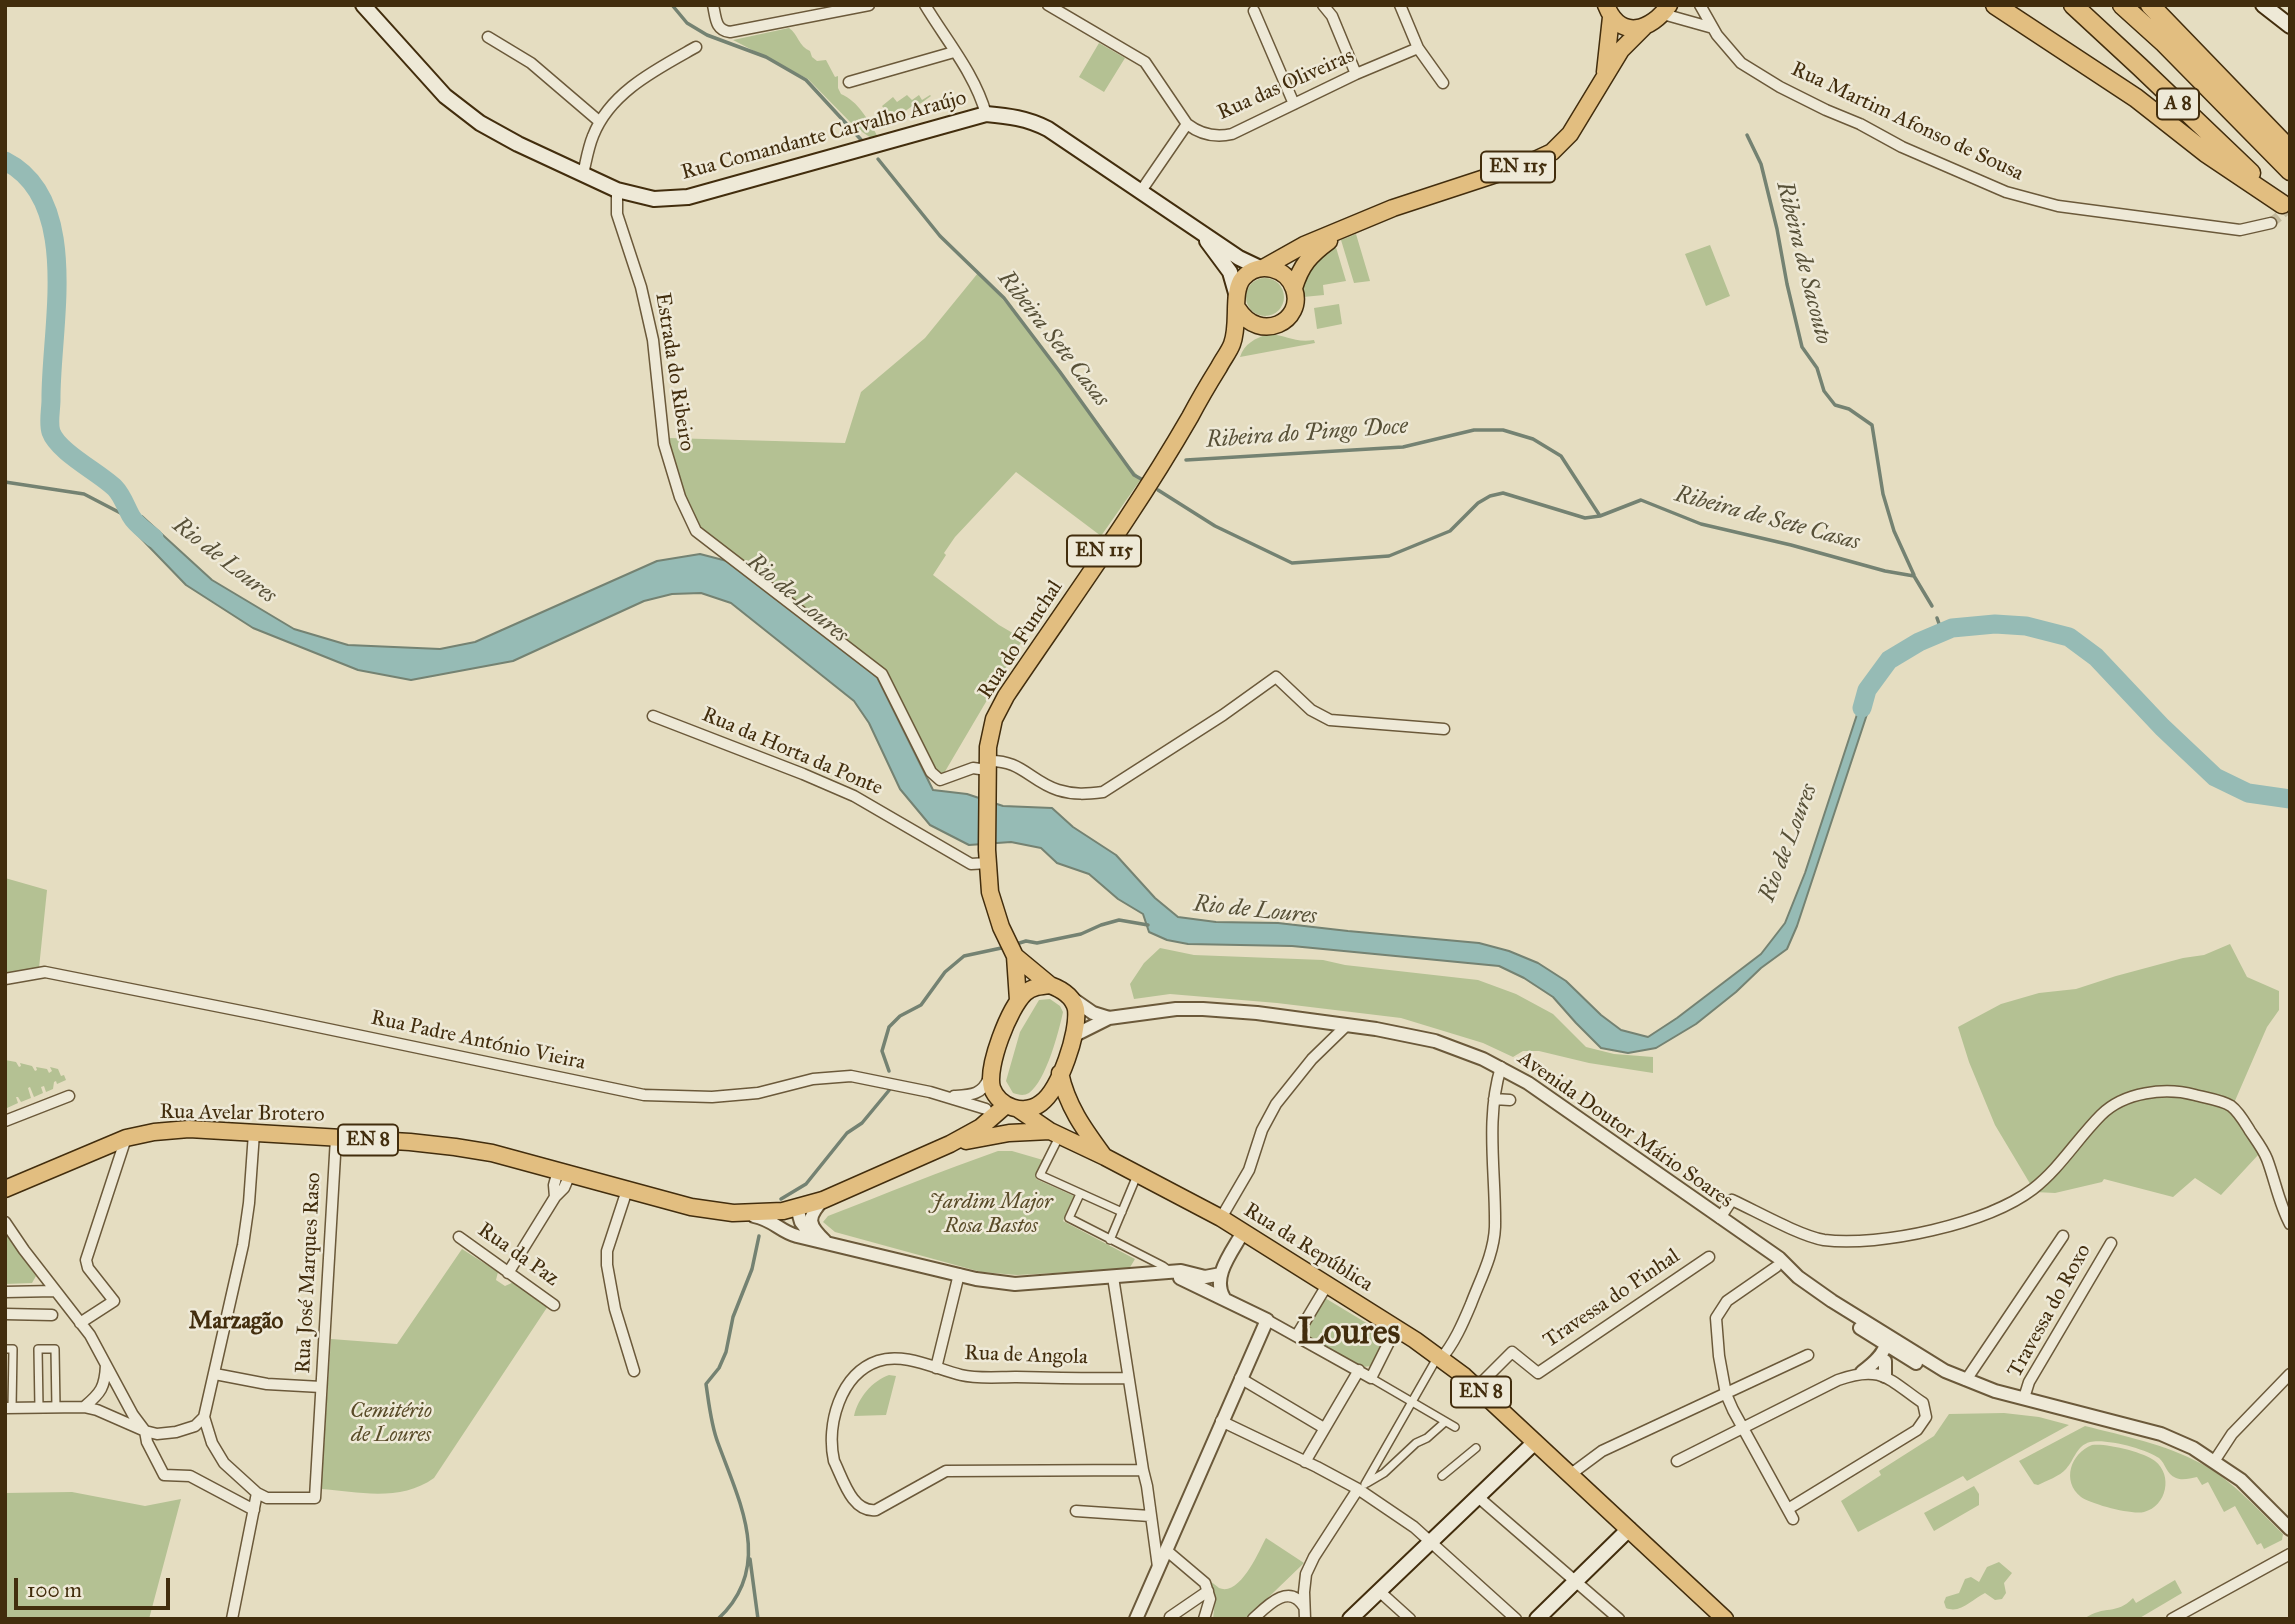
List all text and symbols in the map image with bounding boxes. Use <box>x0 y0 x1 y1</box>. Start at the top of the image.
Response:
street label: Rua das Oliveiras <box>1214 44 1358 126</box>
street label: Rua Martim Afonso de Sousa <box>1787 57 2027 187</box>
street label: Rua Comandante Carvalho Araújo <box>679 86 969 186</box>
road number: A 8 <box>2157 88 2199 120</box>
road number: EN 115 <box>1481 152 1555 182</box>
water label: Ribeira de Sacouto <box>1769 179 1837 347</box>
water label: Ribeira Sete Casas <box>991 266 1115 412</box>
street label: Estrada do Ribeiro <box>649 291 699 453</box>
water label: Ribeira do Pingo Doce <box>1205 413 1409 455</box>
water label: Ribeira de Sete Casas <box>1672 481 1862 557</box>
water label: Rio de Loures <box>167 512 281 610</box>
road number: EN 115 <box>1067 536 1141 566</box>
water label: Rio de Loures <box>741 549 853 649</box>
street label: Rua do Funchal <box>973 576 1069 704</box>
street label: Rua da Horta da Ponte <box>698 702 886 802</box>
water label: Rio de Loures <box>1754 780 1824 906</box>
water label: Rio de Loures <box>1192 891 1318 931</box>
street label: Rua Padre António Vieira <box>368 1006 588 1076</box>
street label: Avenida Doutor Mário Soares <box>1513 1046 1737 1214</box>
street label: Rua Avelar Brotero <box>159 1100 325 1128</box>
road number: EN 8 <box>338 1124 398 1156</box>
street label: Rua José Marques Raso <box>291 1172 327 1374</box>
park label: Jardim Major Rosa Bastos <box>929 1190 1053 1240</box>
street label: Rua da República <box>1239 1198 1377 1298</box>
street label: Rua da Paz <box>473 1218 563 1292</box>
street label: Travessa do Roxo <box>2003 1240 2097 1382</box>
street label: Travessa do Pinhal <box>1539 1244 1685 1354</box>
district label: Marzagão <box>189 1308 283 1336</box>
district label: Loures <box>1298 1313 1400 1355</box>
street label: Rua de Angola <box>964 1341 1088 1371</box>
road number: EN 8 <box>1451 1376 1511 1408</box>
park label: Cemitério de Loures <box>350 1399 432 1449</box>
scale bar <box>18 1564 173 1608</box>
text: 100 m <box>27 1577 82 1603</box>

